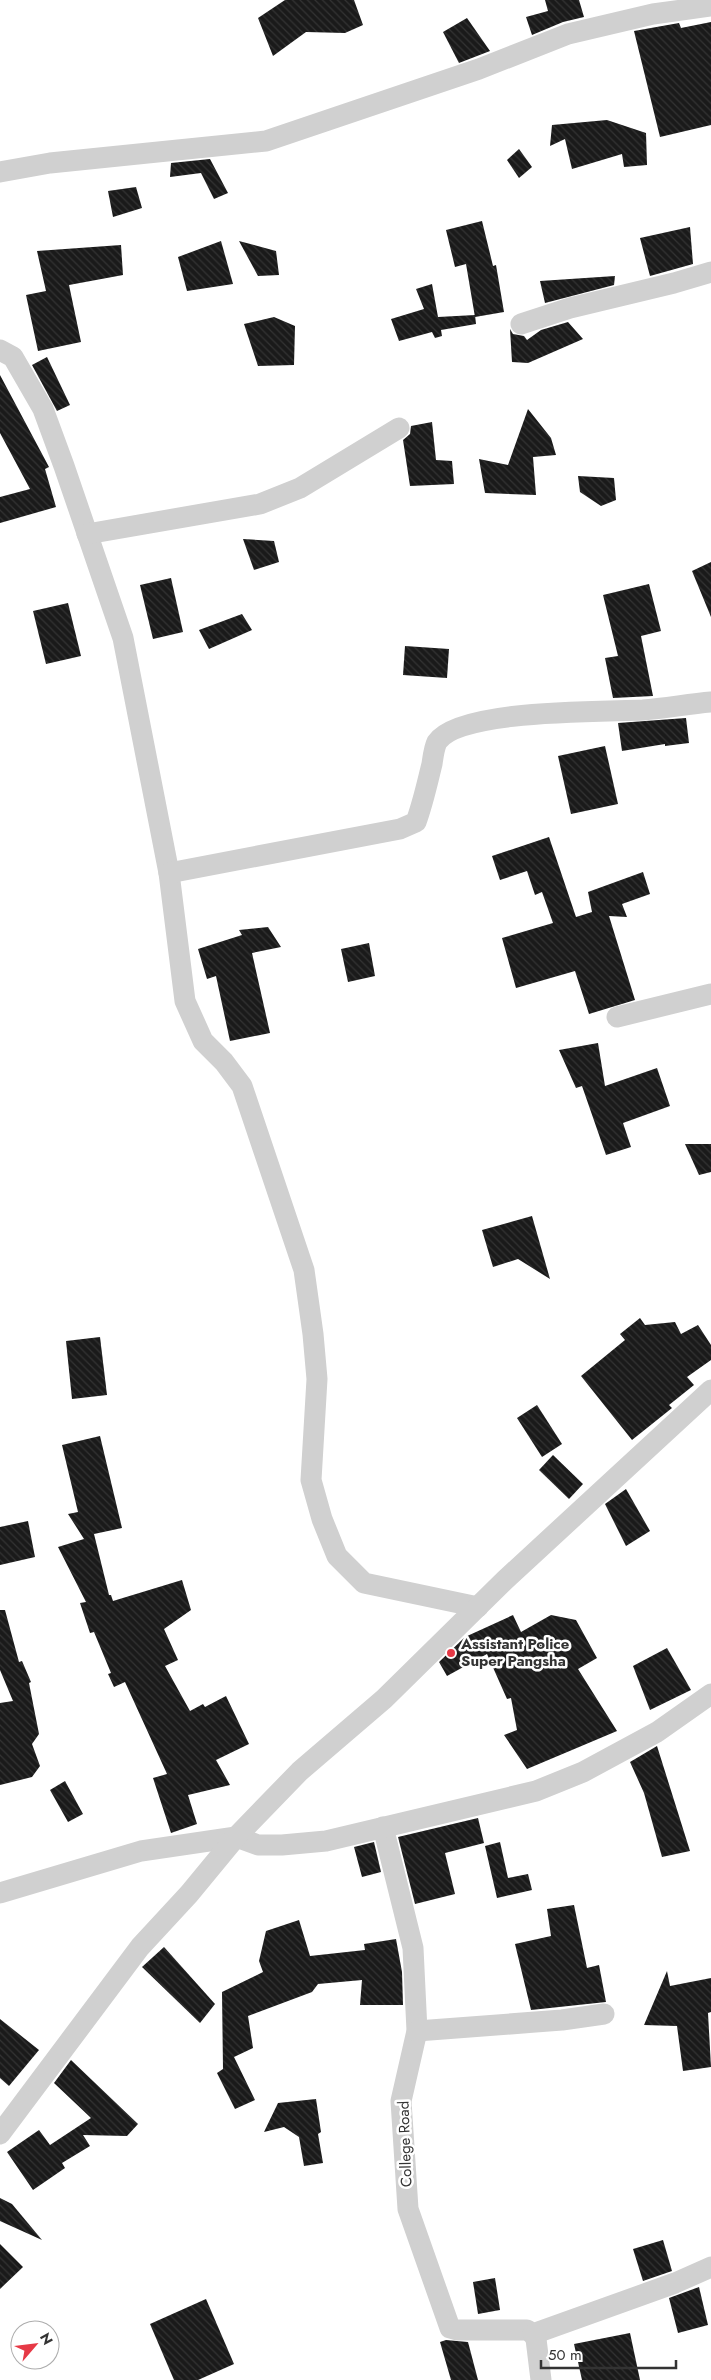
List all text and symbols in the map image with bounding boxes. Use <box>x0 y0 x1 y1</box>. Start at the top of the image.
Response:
place label: Assistant Police Super Pangsha <box>460 1633 570 1672</box>
marker: Assistant Police Super Pangsha <box>445 1647 457 1659</box>
street label: College Road <box>393 2101 417 2187</box>
north arrow <box>10 2320 60 2370</box>
text: N <box>35 2329 58 2349</box>
scale bar <box>541 2338 676 2370</box>
text: 50 m <box>548 2344 582 2366</box>

